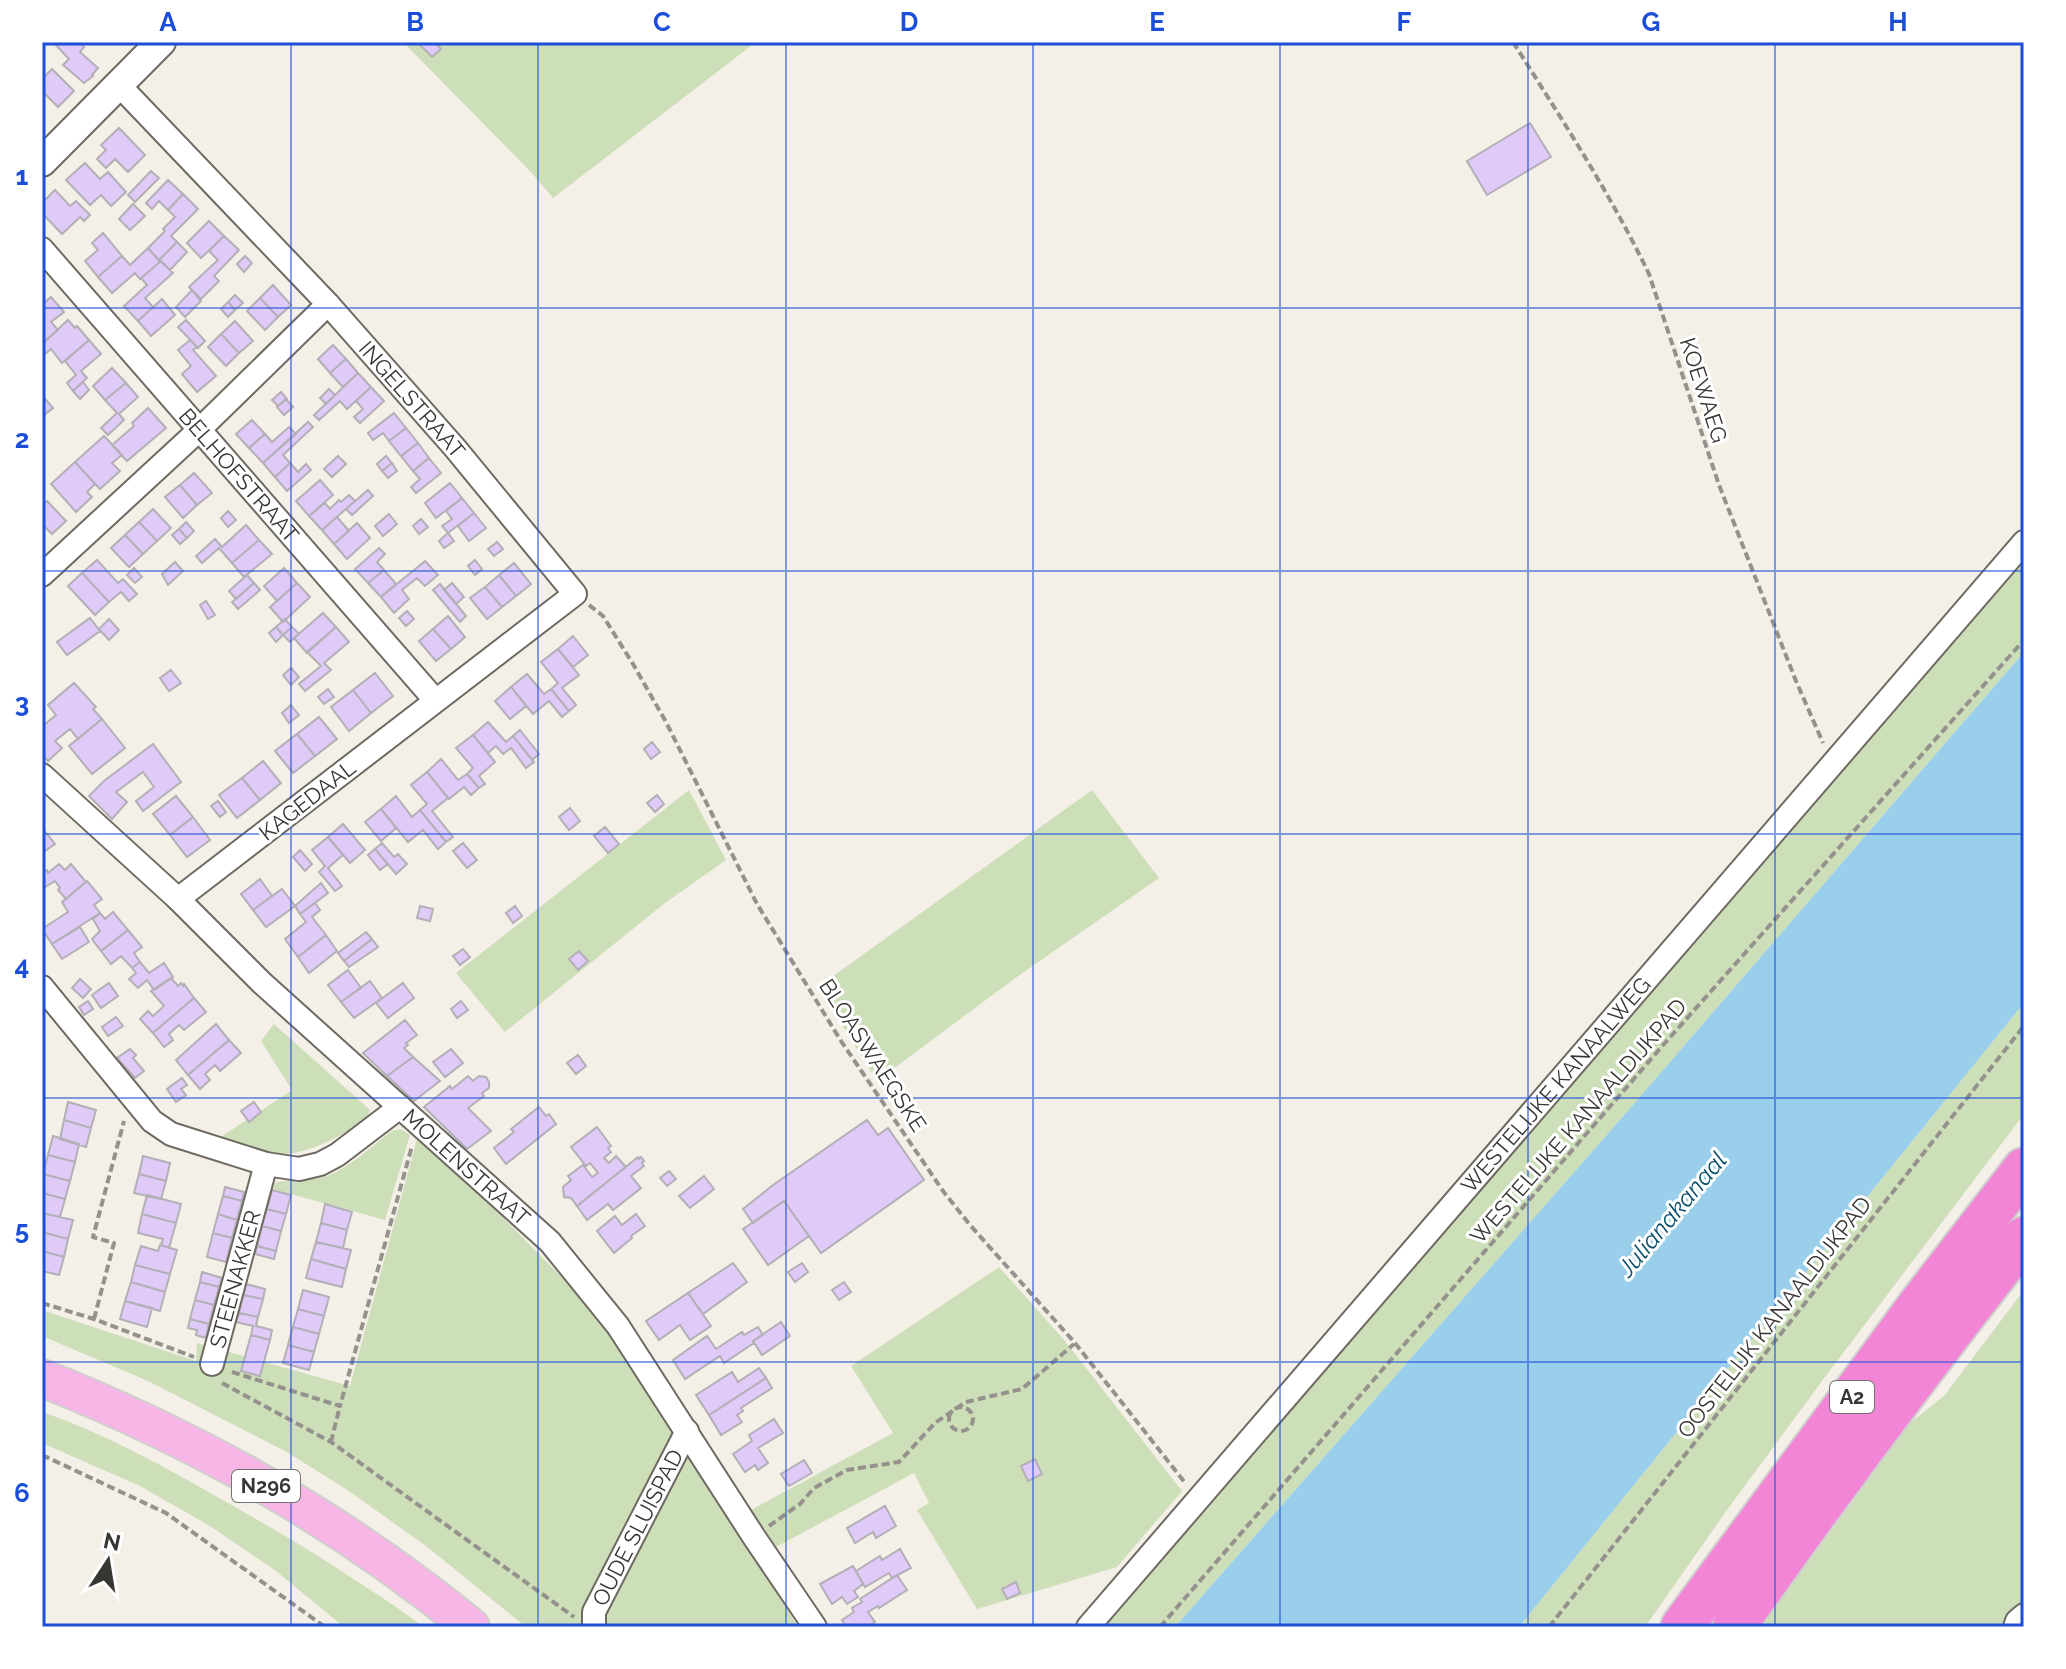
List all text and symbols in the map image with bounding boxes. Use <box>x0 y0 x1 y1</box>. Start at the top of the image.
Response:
text: A <box>159 7 177 37</box>
text: B <box>406 7 424 37</box>
text: C <box>653 7 671 37</box>
text: D <box>900 7 918 37</box>
text: E <box>1149 7 1165 37</box>
text: F <box>1397 7 1412 37</box>
text: G <box>1642 7 1660 37</box>
text: H <box>1888 7 1908 37</box>
text: 1 <box>16 161 29 191</box>
street label: KOEWAEG <box>1675 334 1733 446</box>
street label: INGELSTRAAT <box>354 336 471 464</box>
street label: BELHOFSTRAAT <box>174 403 305 548</box>
text: 2 <box>15 424 29 454</box>
text: 3 <box>15 688 29 718</box>
street label: KAGEDAAL <box>254 754 361 846</box>
text: 4 <box>15 951 29 981</box>
street label: WESTELIJKE KANAALWEG <box>1455 972 1656 1198</box>
street label: BLOASWAEGSKE <box>814 974 932 1136</box>
street label: WESTELIJKE KANAALDIJKPAD <box>1464 993 1692 1249</box>
street label: MOLENSTRAAT <box>398 1103 536 1231</box>
water label: Julianakanaal <box>1611 1146 1733 1283</box>
street label: OOSTELIJK KANAALDIJKPAD <box>1672 1191 1876 1443</box>
street label: STEENAKKER <box>204 1207 266 1351</box>
text: 5 <box>15 1215 29 1245</box>
road number: A2 <box>1830 1381 1874 1413</box>
street label: OUDE SLUISPAD <box>587 1445 688 1610</box>
road number: N296 <box>232 1470 300 1502</box>
text: 6 <box>14 1478 30 1508</box>
north arrow <box>68 1521 148 1601</box>
text: N <box>101 1527 123 1556</box>

